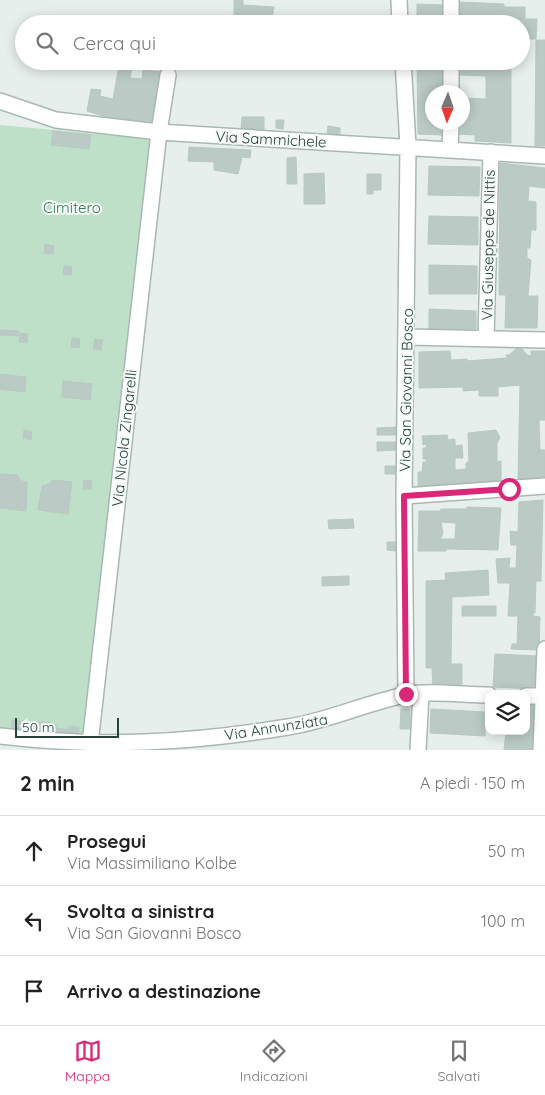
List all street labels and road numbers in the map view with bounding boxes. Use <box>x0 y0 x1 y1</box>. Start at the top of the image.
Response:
street label: Via Sammichele <box>215 127 327 151</box>
street label: Via Giuseppe de Nittis <box>477 169 499 321</box>
street label: Via San Giovanni Bosco <box>395 308 417 472</box>
street label: Via Nicola Zingarelli <box>107 368 141 508</box>
street label: Via Annunziata <box>223 709 329 745</box>

